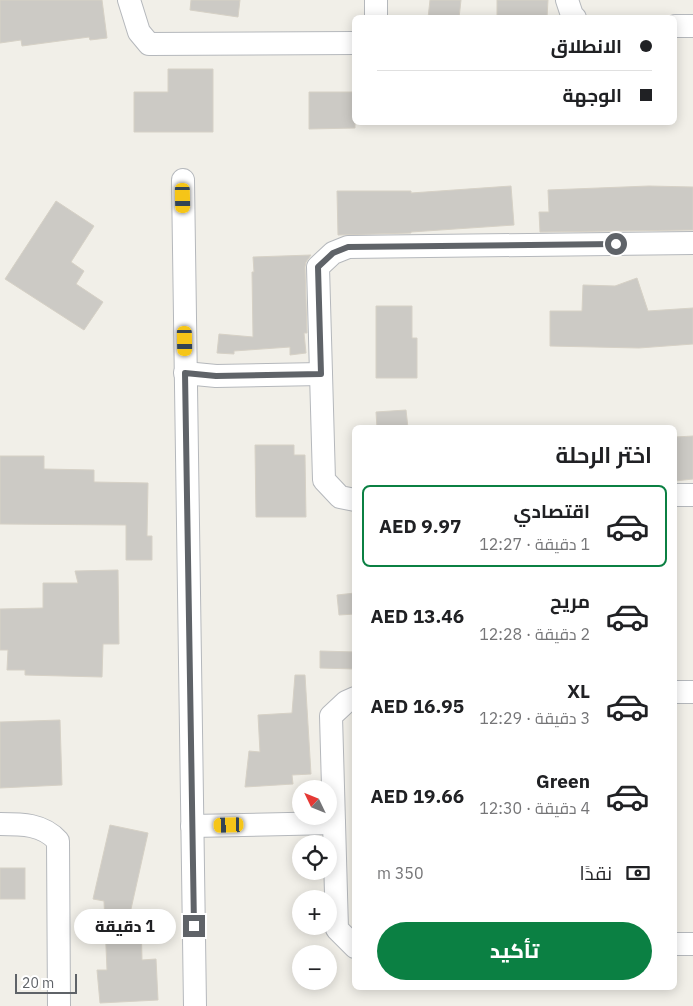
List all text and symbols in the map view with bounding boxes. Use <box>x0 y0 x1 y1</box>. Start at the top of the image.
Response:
text: الانطلاق <box>551 34 622 58</box>
text: الوجهة <box>562 83 622 107</box>
car <box>175 183 190 213</box>
route start <box>605 233 627 255</box>
car <box>177 326 192 356</box>
text: اختر الرحلة <box>555 440 652 469</box>
text: اقتصادي <box>514 499 590 523</box>
icon: car <box>605 504 650 549</box>
text: AED 9.97 <box>379 514 461 538</box>
text: 1 دقيقة · 12:27 <box>479 534 590 554</box>
text: مريح <box>550 589 590 613</box>
icon: car <box>605 594 650 639</box>
text: AED 13.46 <box>370 604 464 628</box>
text: 2 دقيقة · 12:28 <box>479 624 590 644</box>
text: XL <box>567 679 590 703</box>
icon: car <box>605 684 650 729</box>
text: AED 16.95 <box>370 694 464 718</box>
text: 3 دقيقة · 12:29 <box>479 708 590 728</box>
text: Green <box>536 769 590 793</box>
icon: car <box>605 774 650 819</box>
north arrow <box>292 780 338 825</box>
map controls <box>292 780 337 990</box>
text: AED 19.66 <box>370 784 464 808</box>
text: 4 دقيقة · 12:30 <box>479 798 590 818</box>
car <box>213 817 244 833</box>
button: locate <box>292 835 337 880</box>
icon: cash <box>624 859 652 887</box>
text: نقدًا <box>580 861 612 885</box>
text: 350 m <box>377 863 424 883</box>
button: + <box>292 890 337 935</box>
callout: 1 دقيقة <box>74 908 176 944</box>
route end <box>183 915 205 937</box>
text: 1 دقيقة <box>95 916 155 936</box>
button: تأكيد <box>377 922 652 980</box>
button: − <box>292 945 337 990</box>
scale bar <box>15 971 78 994</box>
text: 20 m <box>22 974 54 992</box>

